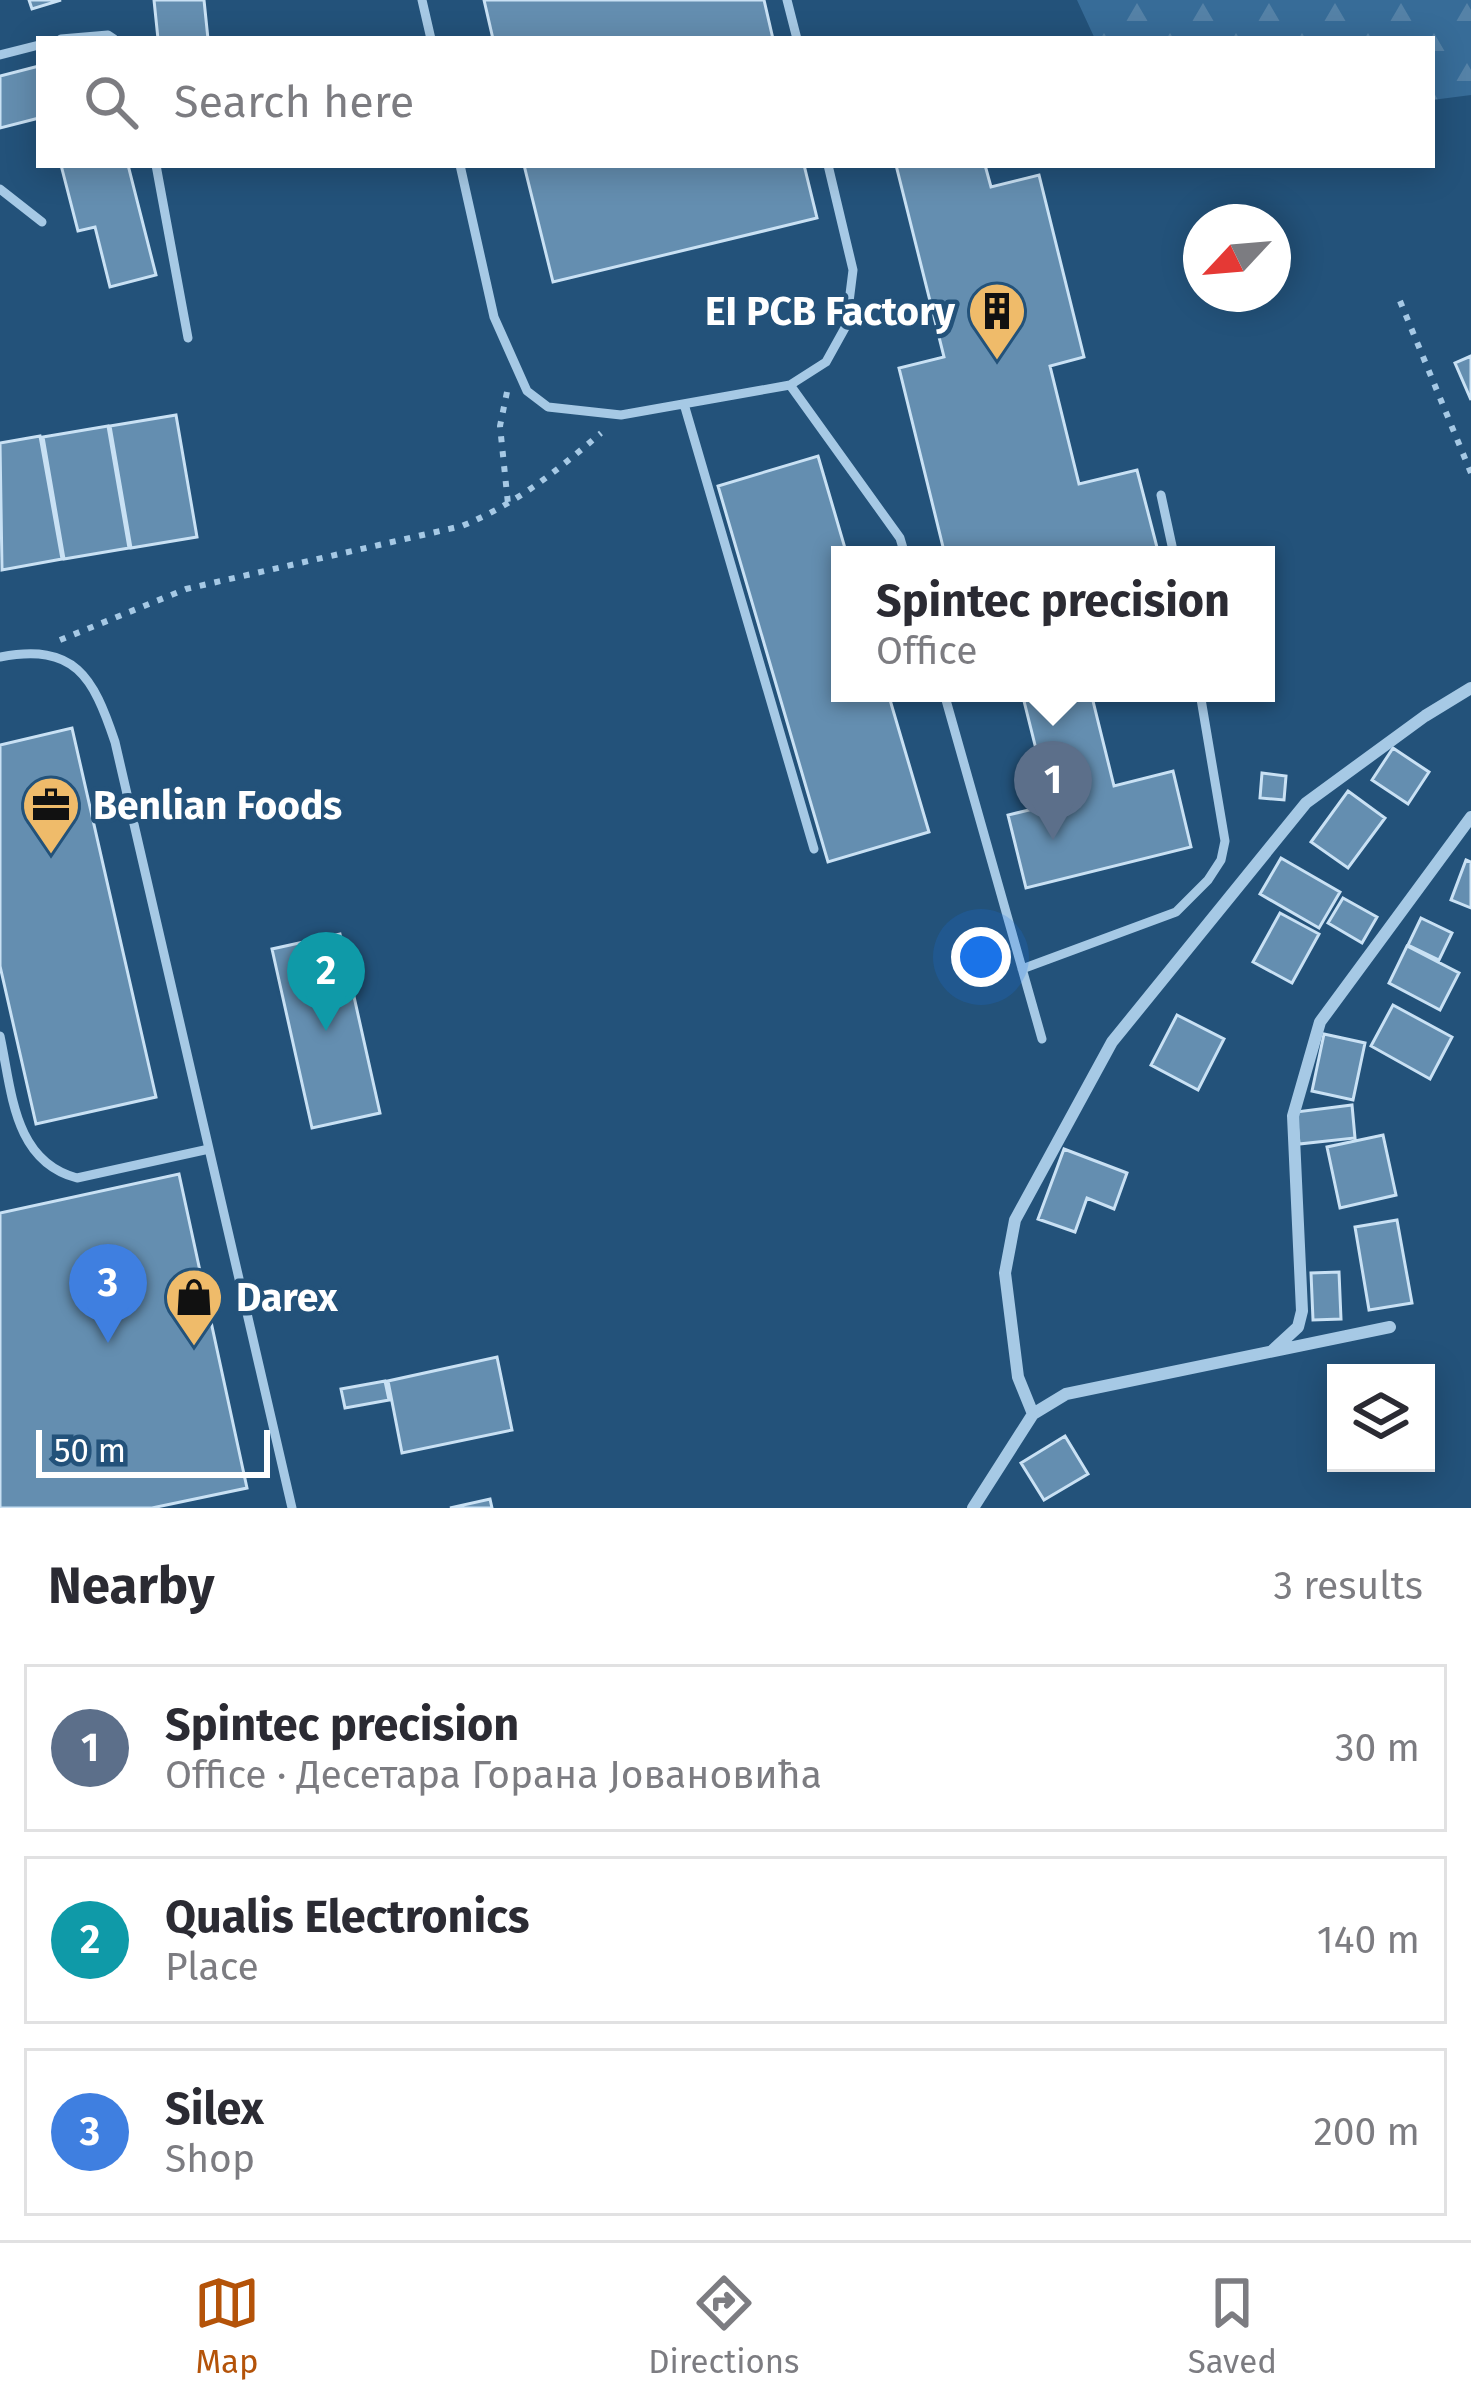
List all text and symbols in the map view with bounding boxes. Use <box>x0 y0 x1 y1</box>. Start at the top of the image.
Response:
search box <box>36 36 1435 168</box>
icon: search <box>78 69 144 135</box>
text: Search here <box>174 75 414 129</box>
north arrow <box>1183 204 1291 312</box>
building icon: EI PCB Factory <box>966 280 1028 362</box>
place label: EI PCB Factory <box>705 289 956 335</box>
popup <box>831 546 1275 702</box>
text: Spintec precision <box>876 574 1230 628</box>
text: Office <box>876 628 978 674</box>
pin: 1 <box>1014 741 1092 840</box>
office icon: Benlian Foods <box>20 774 82 856</box>
place label: Benlian Foods <box>93 783 342 829</box>
your location <box>951 927 1011 987</box>
pin: 2 <box>287 932 365 1031</box>
pin: 3 <box>69 1244 147 1343</box>
shop icon: Darex <box>163 1266 225 1348</box>
place label: Darex <box>236 1275 339 1321</box>
map controls <box>1327 1364 1435 1472</box>
button: layers <box>1327 1364 1435 1472</box>
scale bar <box>36 1424 270 1477</box>
text: 50 m <box>54 1431 126 1471</box>
text: Nearby <box>48 1555 214 1617</box>
text: 3 results <box>1273 1563 1423 1609</box>
text: Spintec precision <box>165 1698 519 1752</box>
text: 1 <box>81 1725 99 1771</box>
text: 30 m <box>1335 1725 1420 1771</box>
text: Office · Десетара Горана Јовановића <box>165 1752 822 1798</box>
text: Qualis Electronics <box>165 1890 530 1944</box>
text: 2 <box>80 1917 100 1963</box>
text: 140 m <box>1317 1917 1420 1963</box>
text: Place <box>165 1944 259 1990</box>
text: Silex <box>165 2082 264 2136</box>
text: 3 <box>80 2109 100 2155</box>
text: 200 m <box>1313 2109 1420 2155</box>
text: Shop <box>165 2136 255 2182</box>
tab: Map <box>194 2270 260 2382</box>
tab: Directions <box>648 2270 800 2382</box>
tab: Saved <box>1188 2270 1277 2382</box>

